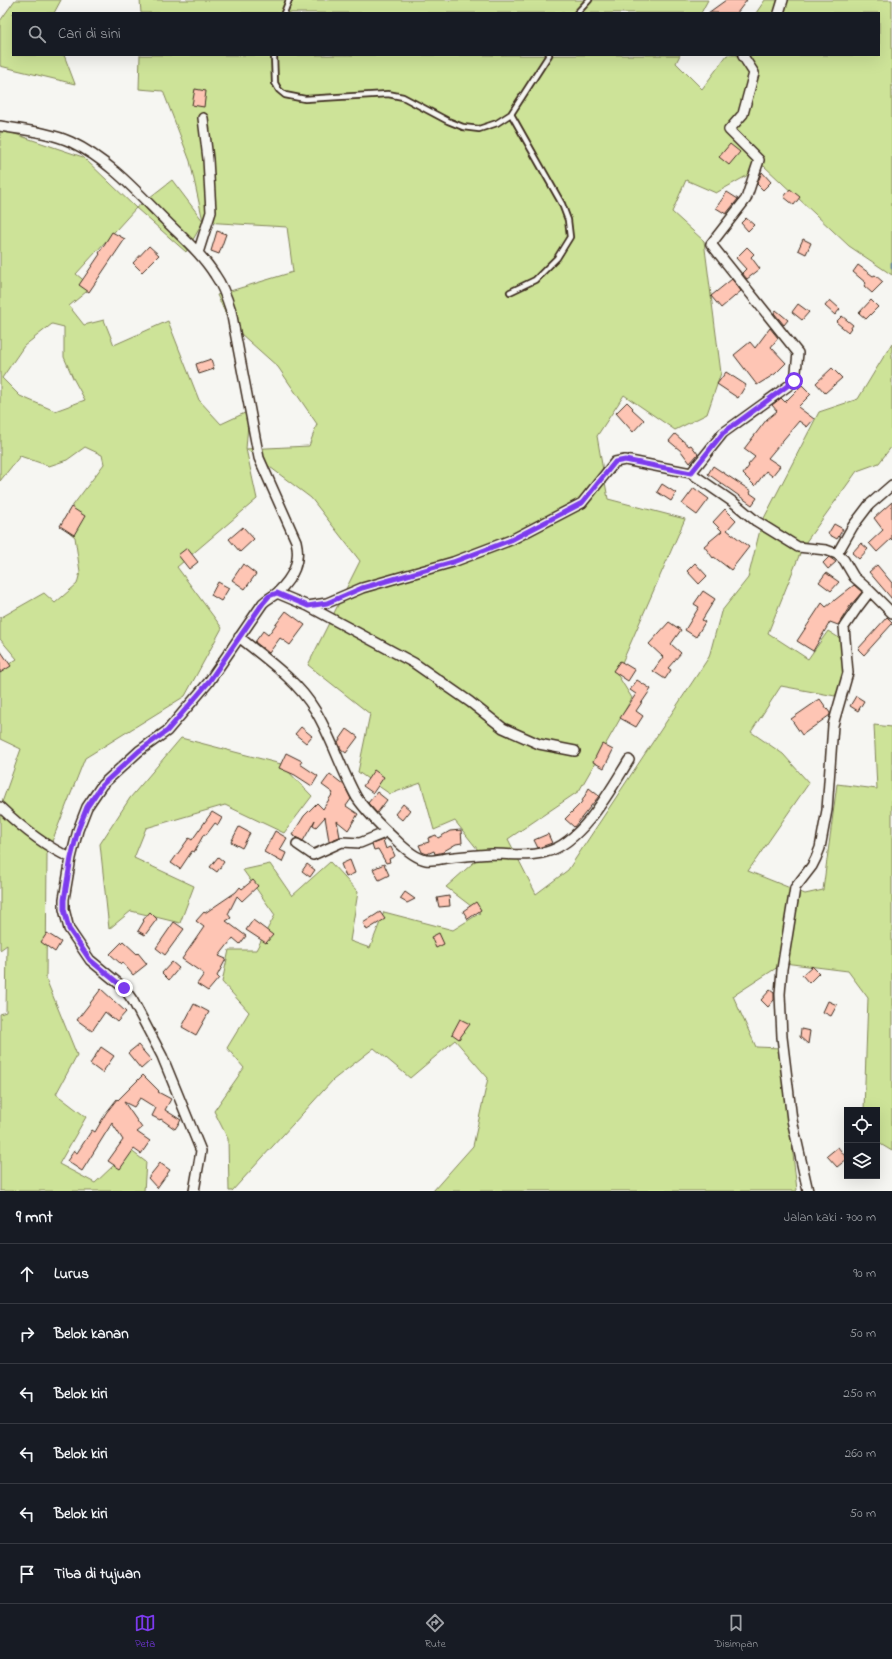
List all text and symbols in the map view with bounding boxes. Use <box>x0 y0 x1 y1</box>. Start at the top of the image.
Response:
search box <box>12 12 880 56</box>
icon: search <box>26 23 48 45</box>
text: Cari di sini <box>58 23 121 45</box>
route start <box>785 372 803 390</box>
route end <box>115 979 133 997</box>
map controls <box>844 1107 880 1179</box>
button: locate <box>844 1107 880 1143</box>
button: layers <box>844 1143 880 1179</box>
text: 9 mnt <box>16 1205 53 1230</box>
text: Jalan kaki · 700 m <box>784 1208 876 1227</box>
icon: ahead <box>16 1263 38 1285</box>
text: Lurus <box>54 1263 89 1285</box>
text: 90 m <box>853 1264 876 1283</box>
icon: right <box>16 1323 38 1345</box>
text: Belok kanan <box>54 1323 129 1345</box>
text: 50 m <box>850 1324 876 1343</box>
icon: left <box>16 1383 38 1405</box>
text: Belok kiri <box>54 1383 108 1405</box>
text: 250 m <box>843 1384 876 1403</box>
icon: left <box>16 1443 38 1465</box>
text: Belok kiri <box>54 1443 108 1465</box>
text: 260 m <box>845 1444 876 1463</box>
icon: left <box>16 1503 38 1525</box>
text: Belok kiri <box>54 1503 108 1525</box>
text: 50 m <box>850 1504 876 1523</box>
icon: arrive <box>16 1563 38 1585</box>
text: Tiba di tujuan <box>54 1563 141 1585</box>
tab: Peta <box>134 1612 156 1652</box>
tab: Rute <box>424 1612 446 1652</box>
tab: Disimpan <box>714 1612 758 1652</box>

